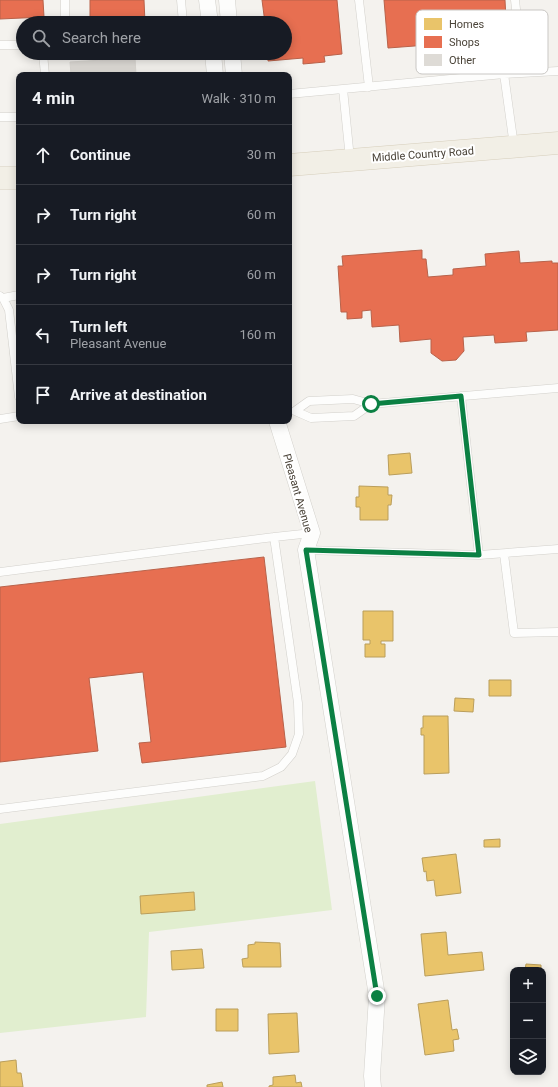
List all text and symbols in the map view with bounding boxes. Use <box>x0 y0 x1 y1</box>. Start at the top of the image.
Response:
legend <box>416 10 548 74</box>
search box <box>16 16 292 60</box>
text: Homes <box>449 18 485 31</box>
icon: search <box>30 27 52 49</box>
text: Search here <box>62 29 141 47</box>
text: Shops <box>449 36 480 49</box>
text: Other <box>449 54 476 67</box>
text: 4 min <box>32 88 75 108</box>
text: Walk · 310 m <box>201 91 276 106</box>
icon: ahead <box>32 144 54 166</box>
street label: Middle Country Road <box>372 144 474 165</box>
text: Continue <box>70 146 131 164</box>
text: 30 m <box>247 147 276 162</box>
icon: right <box>32 204 54 226</box>
text: Turn right <box>70 206 136 224</box>
text: 60 m <box>247 207 276 222</box>
icon: right <box>32 264 54 286</box>
text: Turn right <box>70 266 136 284</box>
text: 60 m <box>247 267 276 282</box>
text: Turn left <box>70 318 127 336</box>
icon: left <box>32 324 54 346</box>
text: 160 m <box>239 327 276 342</box>
text: Pleasant Avenue <box>70 336 166 351</box>
icon: arrive <box>32 384 54 406</box>
text: Arrive at destination <box>70 386 207 404</box>
route start <box>362 395 380 413</box>
street label: Pleasant Avenue <box>280 452 315 534</box>
map controls <box>510 967 546 1075</box>
button: + <box>510 967 546 1003</box>
route end <box>368 987 386 1005</box>
button: − <box>510 1003 546 1039</box>
button: layers <box>510 1039 546 1075</box>

